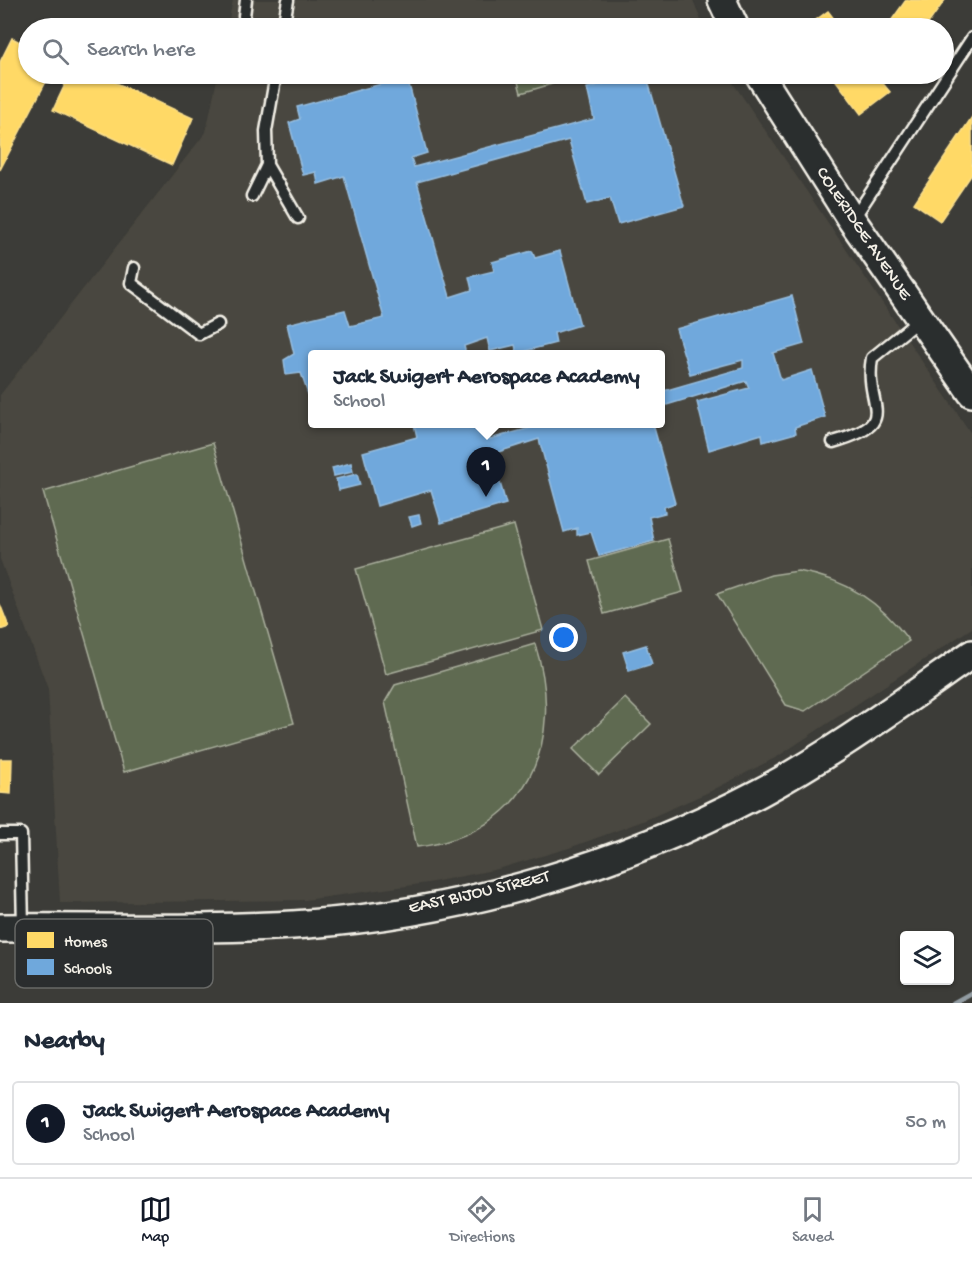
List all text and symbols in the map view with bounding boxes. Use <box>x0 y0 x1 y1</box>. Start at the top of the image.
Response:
search box <box>18 18 954 84</box>
icon: search <box>39 35 72 68</box>
text: Search here <box>87 38 195 64</box>
street label: COLERIDGE AVENUE <box>811 163 916 305</box>
popup <box>308 350 665 428</box>
text: Jack Swigert Aerospace Academy <box>333 365 640 391</box>
text: School <box>333 391 385 414</box>
pin: 1 <box>466 448 506 497</box>
your location <box>549 623 578 652</box>
street label: EAST BIJOU STREET <box>406 866 553 919</box>
legend <box>15 919 213 988</box>
map controls <box>900 931 954 985</box>
button: layers <box>900 931 954 985</box>
text: Homes <box>64 934 108 953</box>
text: Schools <box>64 961 113 980</box>
text: Nearby <box>24 1027 105 1058</box>
text: Jack Swigert Aerospace Academy <box>83 1099 389 1125</box>
text: 1 <box>41 1112 50 1135</box>
text: 50 m <box>905 1112 946 1135</box>
text: School <box>83 1125 135 1148</box>
tab: Map <box>139 1193 172 1248</box>
tab: Directions <box>449 1193 515 1248</box>
tab: Saved <box>792 1193 833 1248</box>

